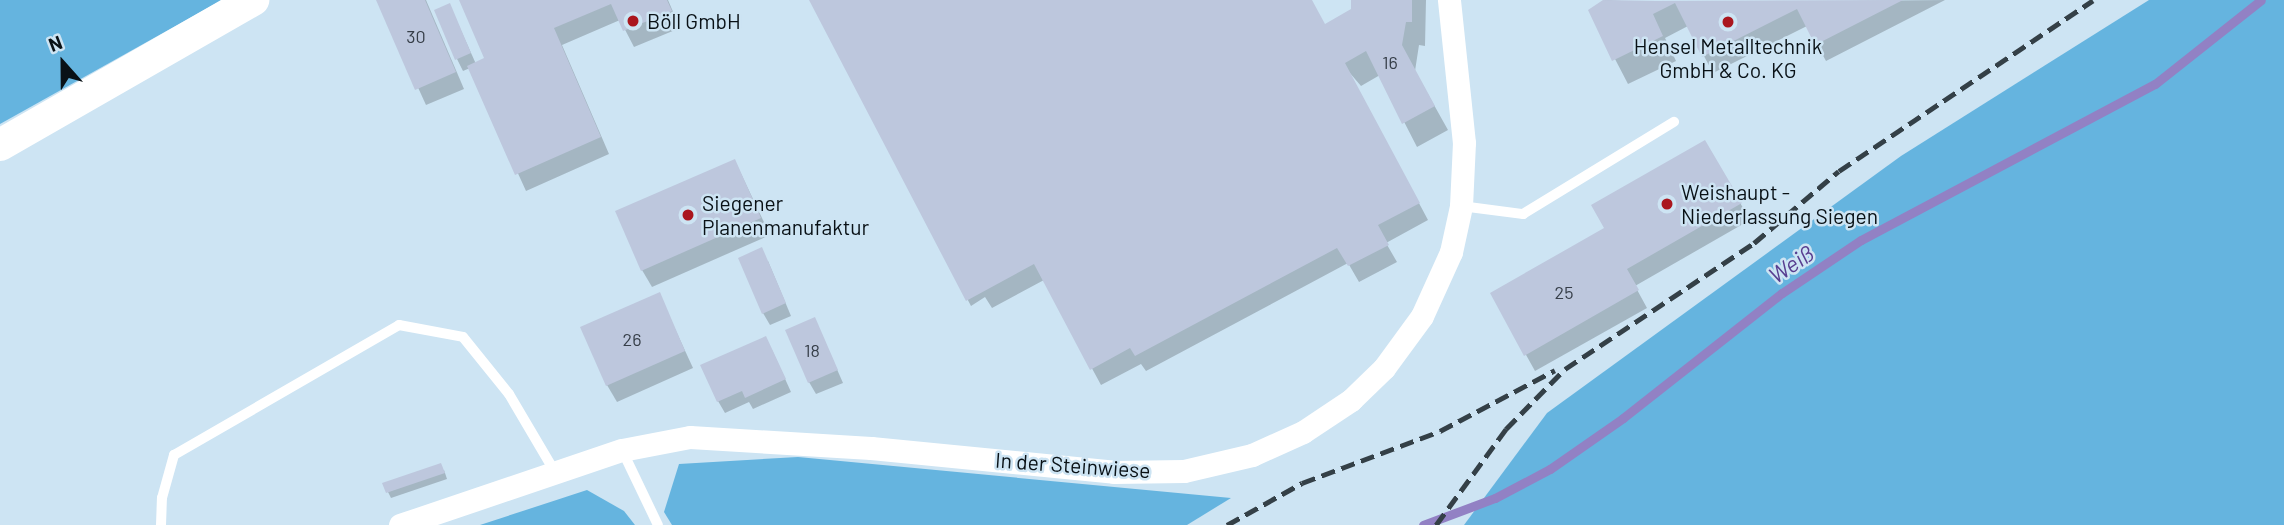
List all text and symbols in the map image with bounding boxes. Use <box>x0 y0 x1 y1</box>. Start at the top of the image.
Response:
place label: Böll GmbH <box>647 8 741 34</box>
marker: Böll GmbH <box>625 13 641 29</box>
marker: Hensel Metalltechnik GmbH & Co. KG <box>1720 14 1736 30</box>
house number: 30 <box>406 25 426 47</box>
north arrow <box>28 28 98 98</box>
text: N <box>45 30 65 56</box>
place label: Hensel Metalltechnik GmbH & Co. KG <box>1634 33 1822 83</box>
house number: 16 <box>1382 51 1398 73</box>
place label: Weishaupt - Niederlassung Siegen <box>1681 179 1878 229</box>
place label: Siegener Planenmanufaktur <box>702 190 869 240</box>
marker: Weishaupt - Niederlassung Siegen <box>1659 196 1675 212</box>
marker: Siegener Planenmanufaktur <box>680 207 696 223</box>
water label: Weiß <box>1763 239 1819 289</box>
house number: 25 <box>1555 281 1573 303</box>
house number: 26 <box>623 328 641 350</box>
house number: 18 <box>804 339 820 361</box>
street label: In der Steinwiese <box>995 447 1151 483</box>

